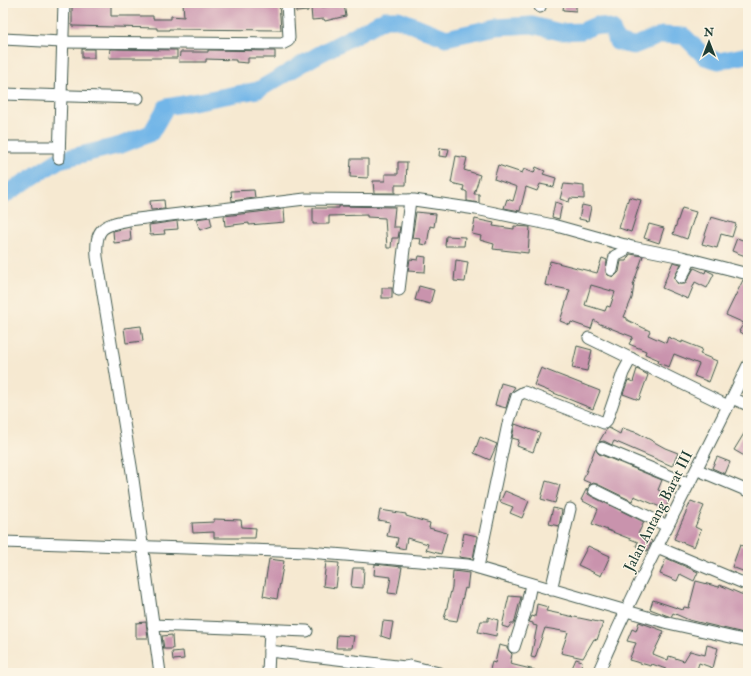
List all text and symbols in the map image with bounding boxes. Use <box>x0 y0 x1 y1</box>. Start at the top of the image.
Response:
north arrow <box>689 22 729 62</box>
text: N <box>703 26 715 39</box>
street label: Jalan Antang Barat III <box>619 448 698 576</box>

